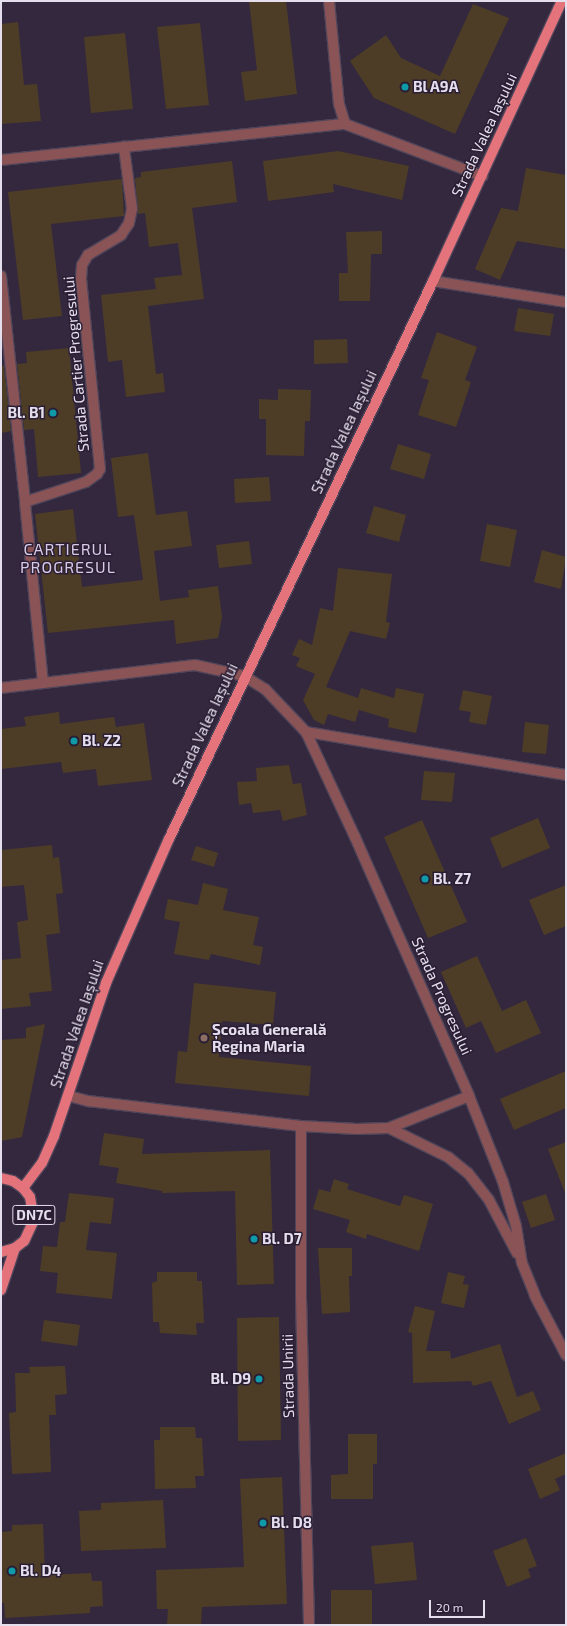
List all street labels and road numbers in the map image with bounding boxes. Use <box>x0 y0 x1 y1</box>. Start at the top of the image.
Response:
street label: Strada Valea Iașului <box>447 70 521 200</box>
street label: Strada Cartier Progresului <box>59 275 93 453</box>
street label: Strada Valea Iașului <box>307 367 381 497</box>
street label: Strada Valea Iașului <box>168 660 242 790</box>
street label: Strada Progresului <box>408 934 476 1058</box>
street label: Strada Valea Iașului <box>47 957 107 1091</box>
road number: DN7C <box>12 1203 56 1227</box>
street label: Strada Unirii <box>278 1334 298 1418</box>

